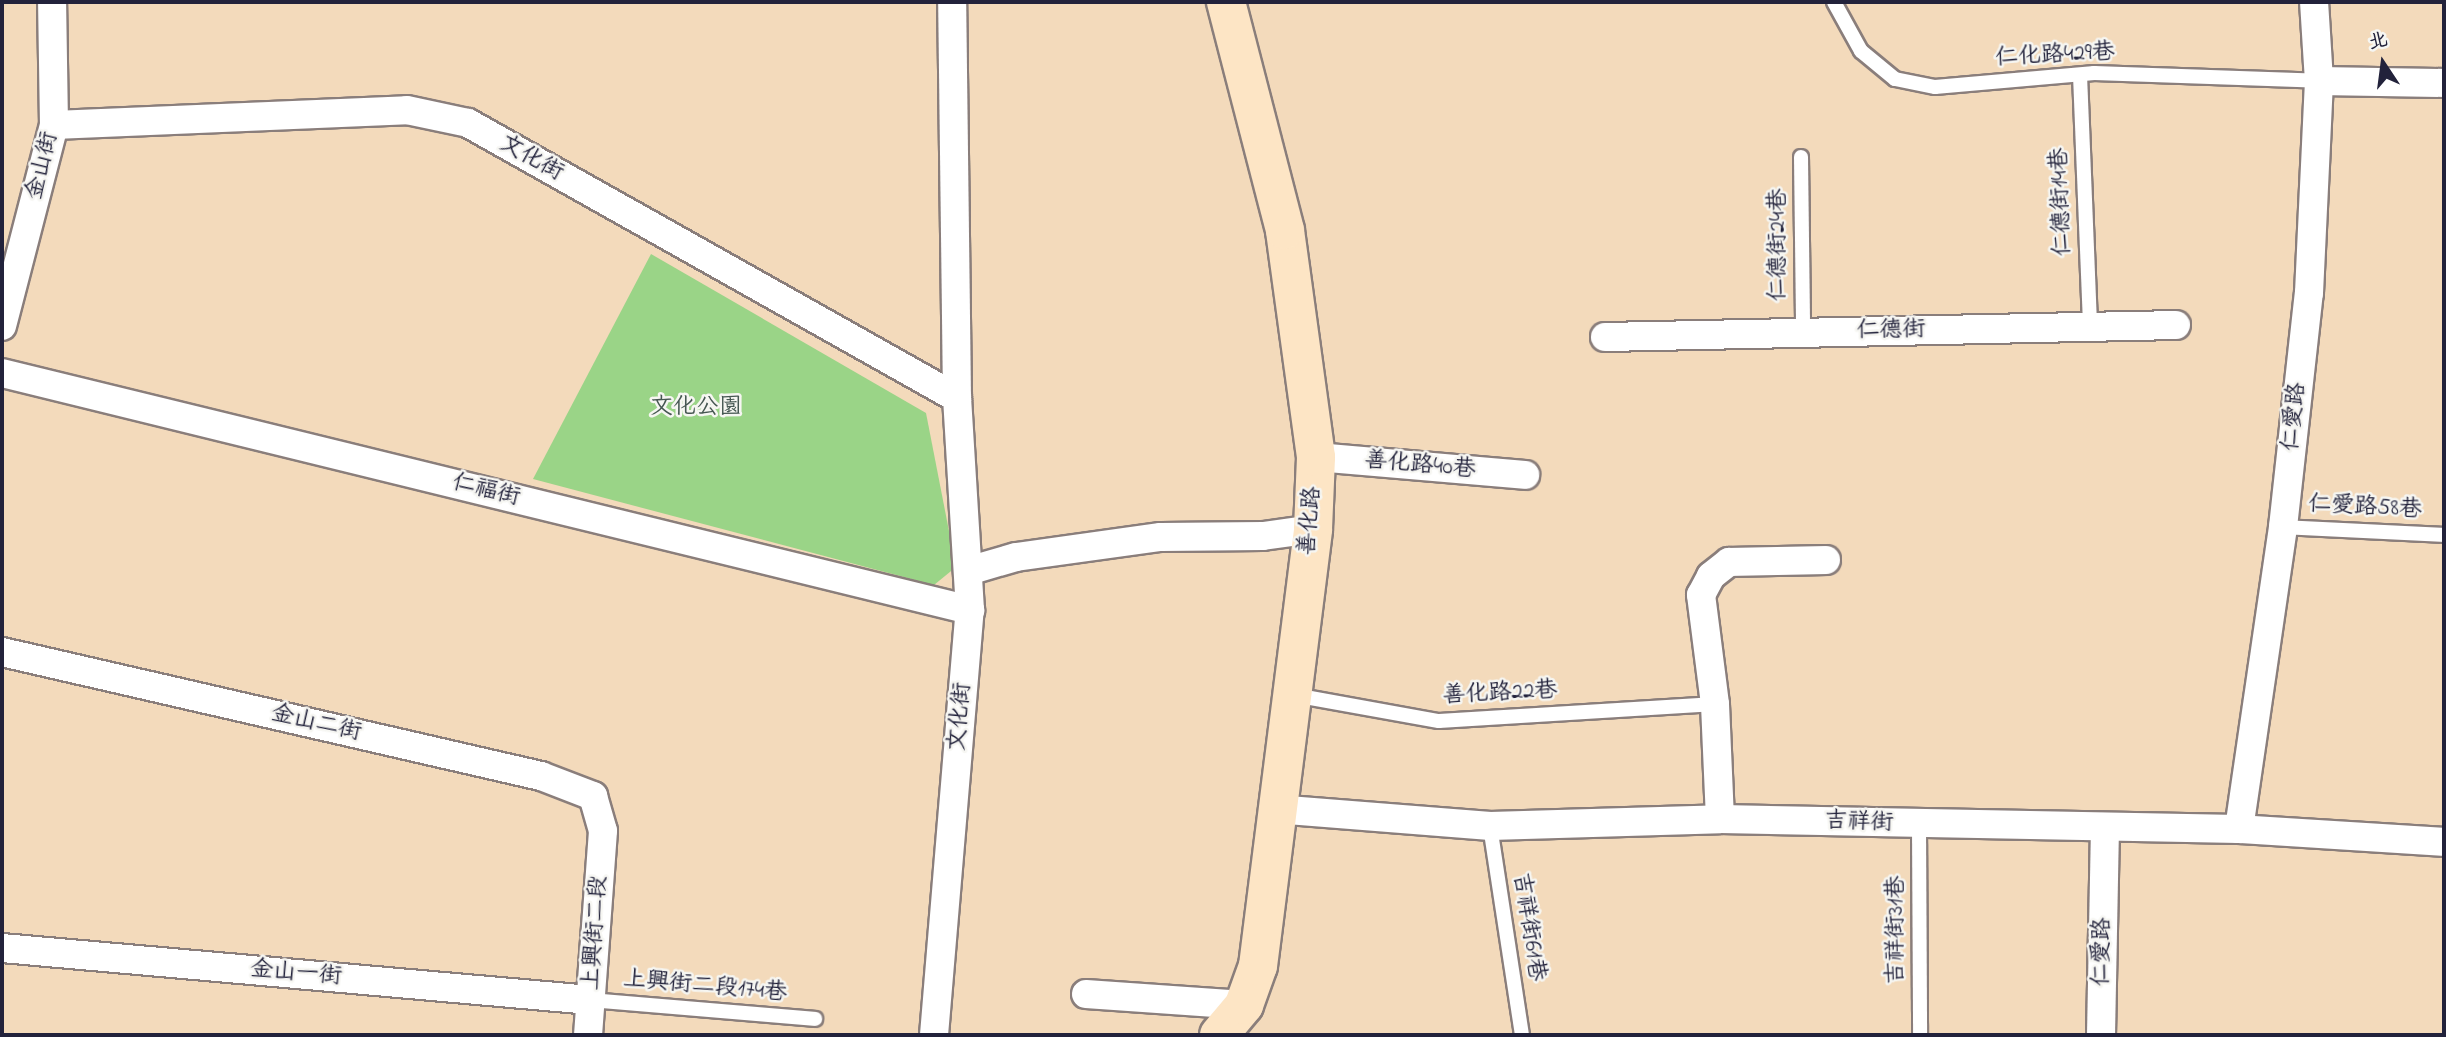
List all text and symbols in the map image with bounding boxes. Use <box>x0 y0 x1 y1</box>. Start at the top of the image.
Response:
text: 北 <box>2366 27 2390 57</box>
north arrow <box>2348 28 2418 98</box>
street label: 仁化路429巷 <box>1994 39 2116 73</box>
street label: 金山街 <box>21 129 65 203</box>
street label: 文化街 <box>494 130 568 188</box>
street label: 仁德街14巷 <box>2046 147 2078 257</box>
street label: 仁德街24巷 <box>1765 189 1793 301</box>
street label: 仁德街 <box>1856 317 1926 345</box>
street label: 仁愛路 <box>2278 381 2312 453</box>
park label: 文化公園 <box>650 394 742 422</box>
street label: 善化路40巷 <box>1363 447 1477 485</box>
street label: 仁福街 <box>449 469 523 513</box>
street label: 善化路 <box>1294 485 1328 557</box>
street label: 仁愛路58巷 <box>2307 491 2423 525</box>
street label: 善化路22巷 <box>1442 677 1558 711</box>
street label: 文化街 <box>944 681 978 753</box>
street label: 金山二街 <box>268 700 364 748</box>
street label: 吉祥街 <box>1824 808 1894 838</box>
street label: 吉祥街61巷 <box>1506 871 1550 983</box>
street label: 上興街二段 <box>578 875 614 991</box>
street label: 吉祥街31巷 <box>1883 876 1911 984</box>
street label: 仁愛路 <box>2089 917 2117 987</box>
street label: 金山一街 <box>249 956 343 992</box>
street label: 上興街二段174巷 <box>622 966 788 1008</box>

